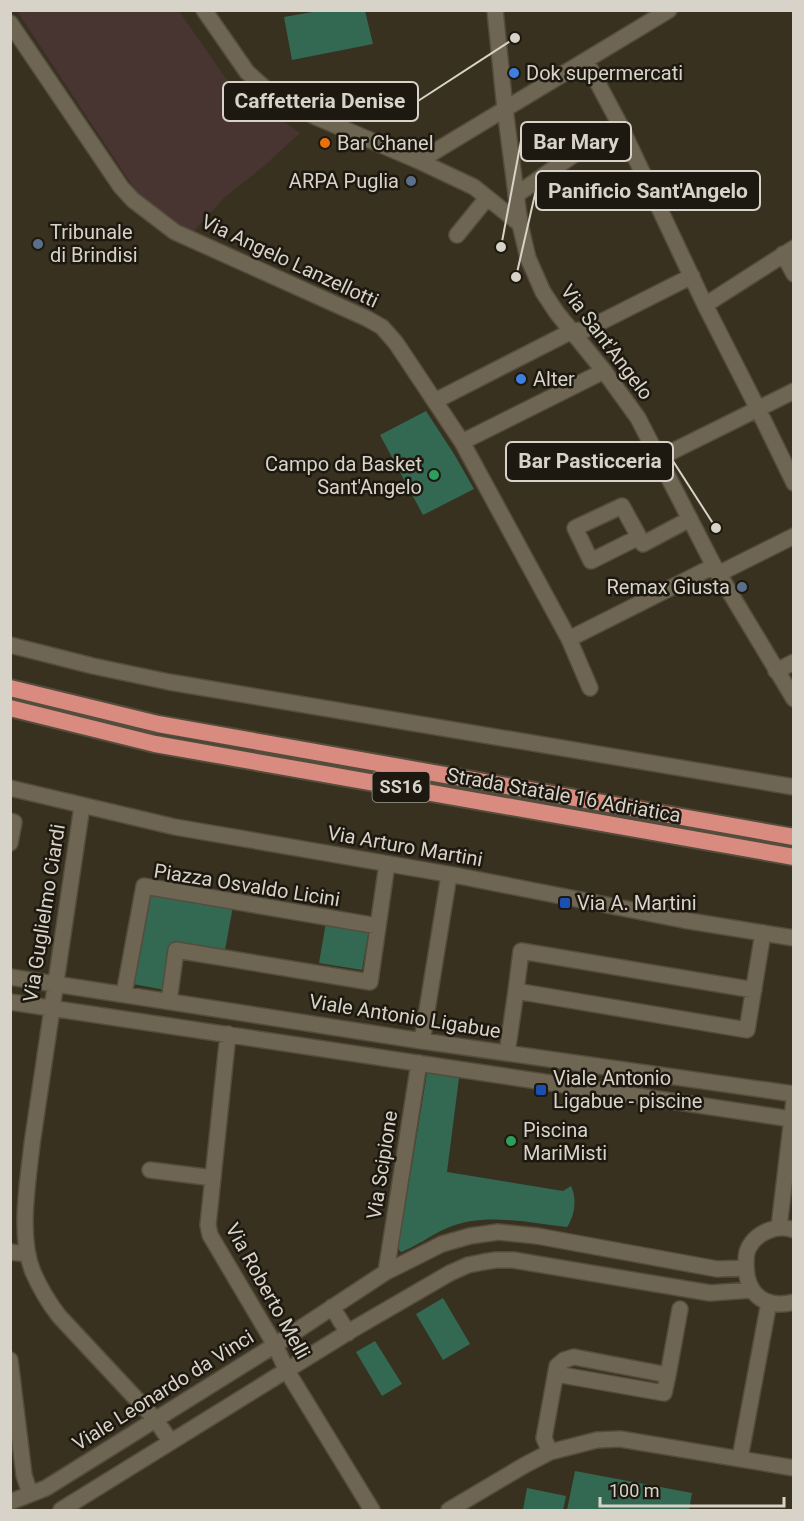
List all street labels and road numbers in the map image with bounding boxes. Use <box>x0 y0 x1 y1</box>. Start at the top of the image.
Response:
street label: Via Angelo Lanzellotti <box>198 209 382 313</box>
street label: Via Sant'Angelo <box>556 280 658 404</box>
street label: Strada Statale 16 Adriatica <box>445 763 683 827</box>
road number: SS16 <box>372 772 430 802</box>
street label: Via Arturo Martini <box>326 821 484 871</box>
street label: Via Guglielmo Ciardi <box>18 822 70 1004</box>
street label: Piazza Osvaldo Licini <box>152 858 342 912</box>
street label: Viale Antonio Ligabue <box>307 989 503 1043</box>
street label: Via Scipione <box>362 1109 402 1221</box>
street label: Via Roberto Melli <box>221 1219 315 1363</box>
street label: Viale Leonardo da Vinci <box>68 1324 258 1456</box>

